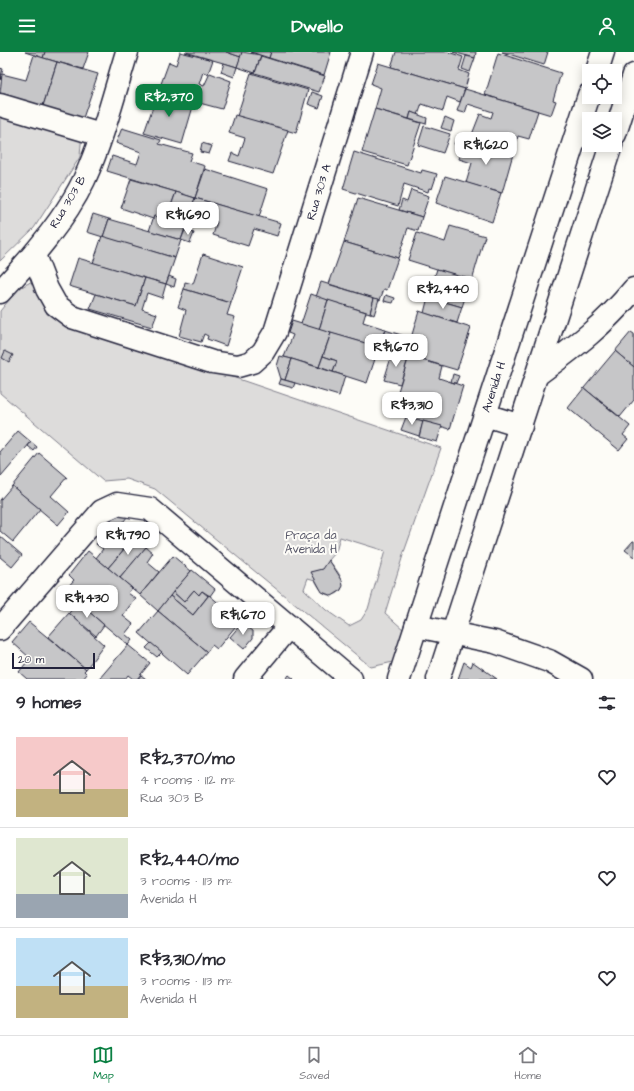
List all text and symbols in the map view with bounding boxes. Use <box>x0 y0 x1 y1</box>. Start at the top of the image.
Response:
text: Dwello <box>291 14 343 39</box>
icon: menu <box>16 15 38 37</box>
icon: person <box>596 15 618 37</box>
map controls <box>582 64 622 152</box>
button: locate <box>582 64 622 104</box>
pin: R$2,370 <box>132 84 206 118</box>
text: R$2,370 <box>144 88 194 106</box>
button: layers <box>582 112 622 152</box>
pin: R$1,620 <box>449 132 523 166</box>
text: R$1,620 <box>464 136 508 154</box>
street label: Rua 303 A <box>302 162 336 222</box>
street label: Rua 303 B <box>46 172 91 232</box>
pin: R$1,690 <box>151 202 225 236</box>
text: R$1,690 <box>166 206 210 224</box>
pin: R$2,440 <box>406 276 480 310</box>
text: R$2,440 <box>417 280 469 298</box>
pin: R$1,670 <box>359 334 433 368</box>
text: R$1,670 <box>374 338 418 356</box>
street label: Avenida H <box>478 359 510 415</box>
pin: R$3,310 <box>375 392 449 426</box>
text: R$3,310 <box>391 396 433 414</box>
pin: R$1,790 <box>91 522 165 556</box>
text: R$1,790 <box>106 526 150 544</box>
park label: Praça da Avenida H <box>285 527 337 558</box>
pin: R$1,430 <box>50 585 124 619</box>
text: R$1,430 <box>65 589 109 607</box>
pin: R$1,670 <box>206 602 280 636</box>
text: R$1,670 <box>221 606 265 624</box>
scale bar <box>12 651 95 670</box>
text: 20 m <box>18 652 44 667</box>
text: 9 homes <box>16 691 81 715</box>
icon: filters <box>596 692 618 714</box>
text: R$2,370/mo <box>140 747 235 771</box>
icon: home <box>48 753 96 801</box>
icon: heart <box>596 766 618 788</box>
text: 4 rooms · 112 m² <box>140 771 236 789</box>
text: Rua 303 B <box>140 789 204 807</box>
text: R$2,440/mo <box>140 848 239 872</box>
icon: home <box>48 854 96 902</box>
icon: heart <box>596 867 618 889</box>
text: 3 rooms · 113 m² <box>140 872 233 890</box>
text: Avenida H <box>140 890 197 908</box>
text: R$3,310/mo <box>140 948 225 972</box>
icon: home <box>48 954 96 1002</box>
icon: heart <box>596 967 618 989</box>
text: 3 rooms · 113 m² <box>140 972 233 990</box>
text: Avenida H <box>140 990 197 1008</box>
tab: Map <box>92 1044 114 1083</box>
tab: Saved <box>299 1044 329 1083</box>
tab: Home <box>514 1044 542 1083</box>

